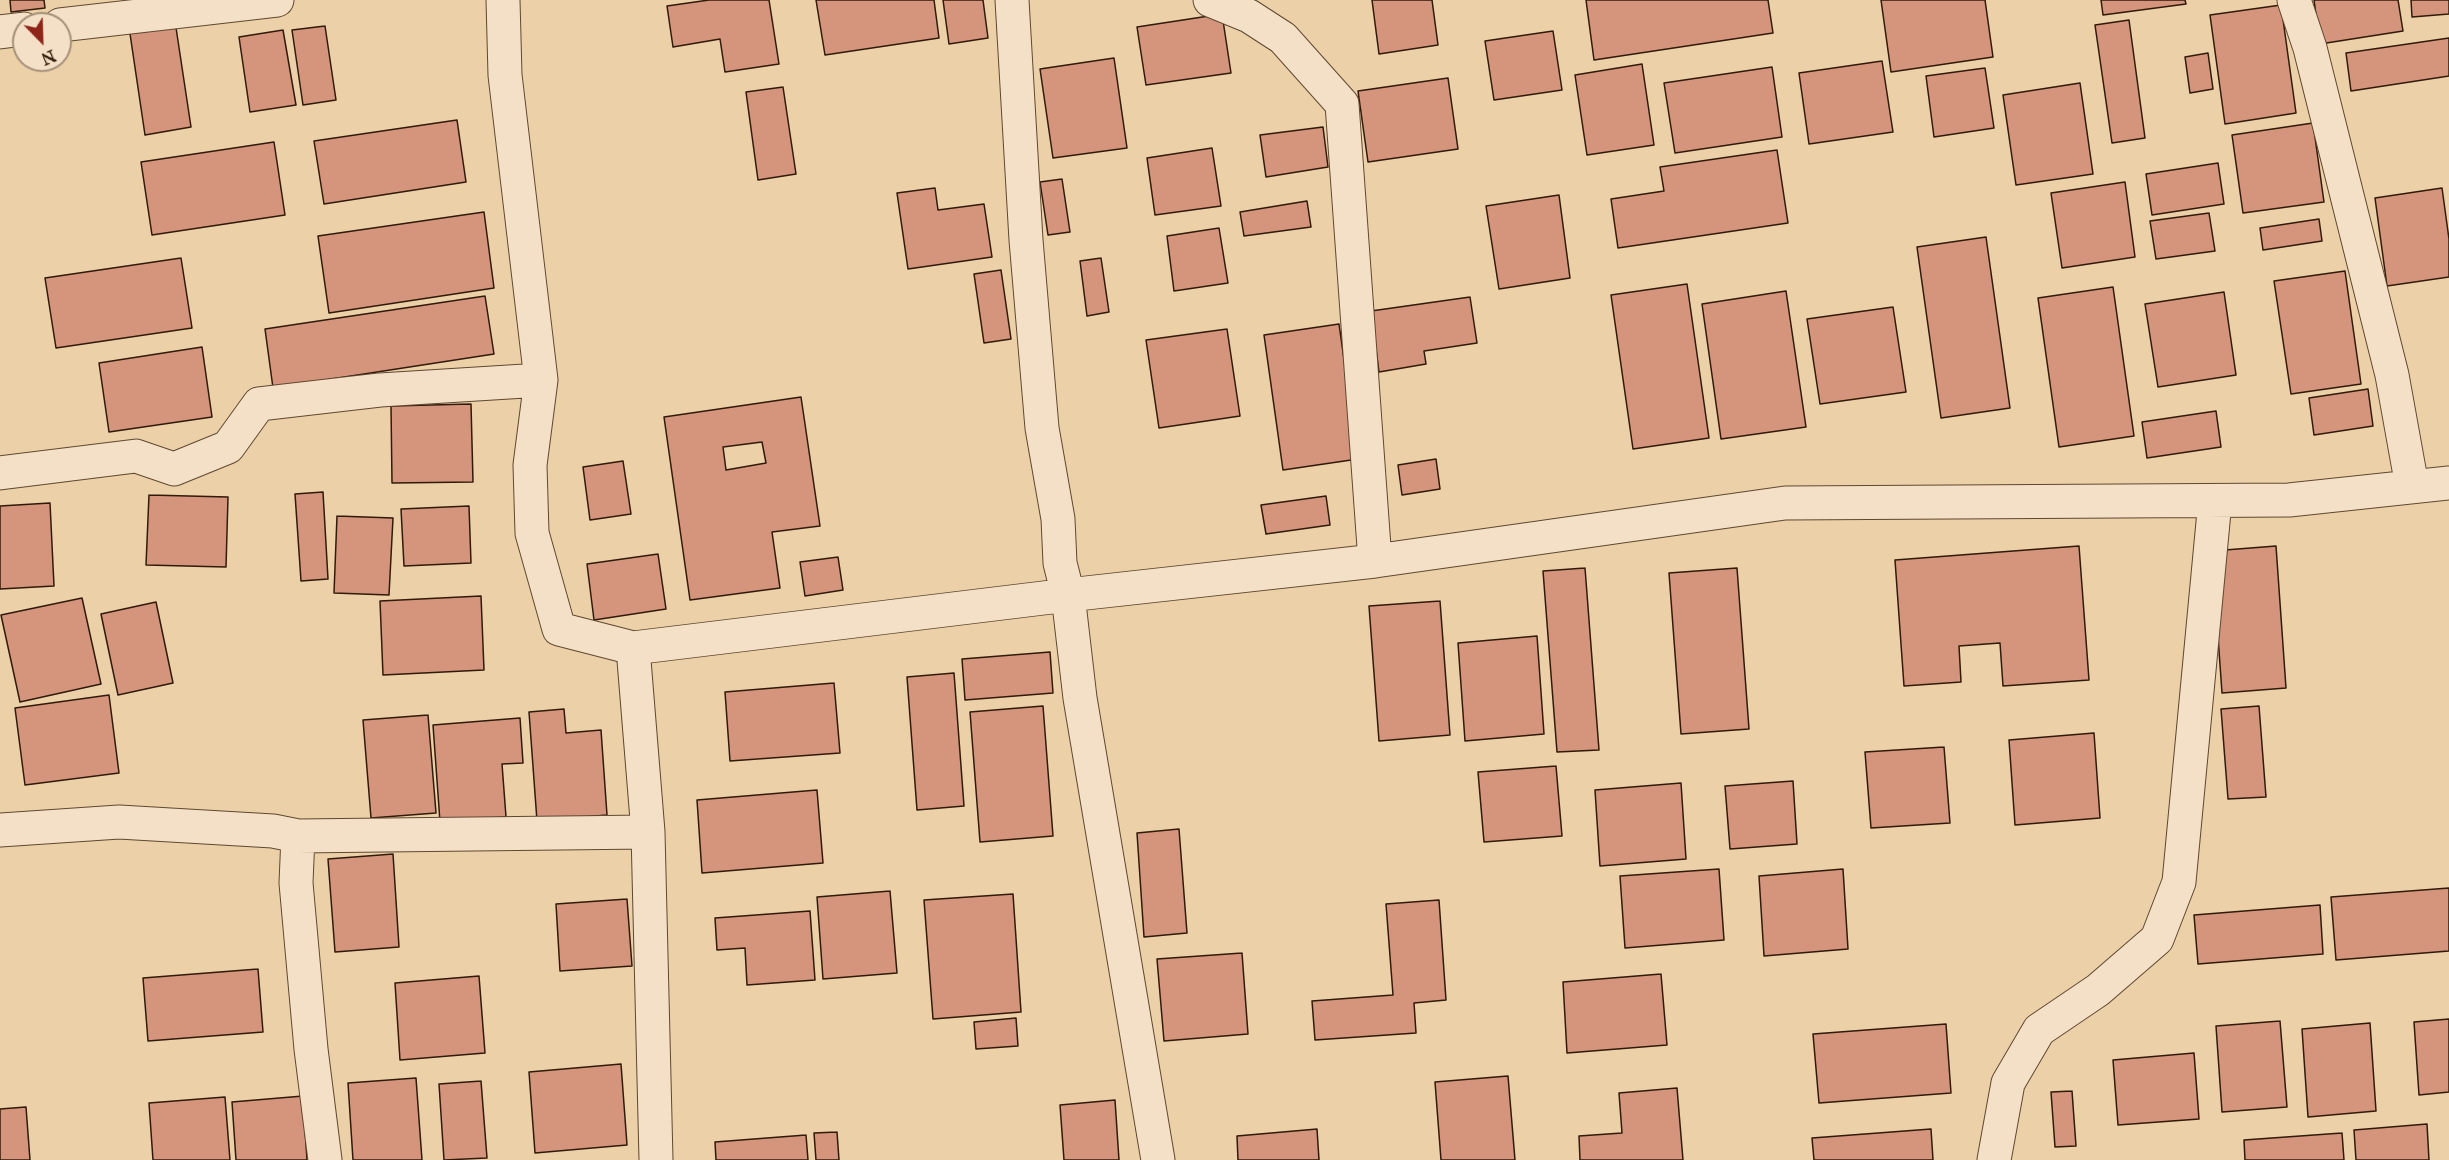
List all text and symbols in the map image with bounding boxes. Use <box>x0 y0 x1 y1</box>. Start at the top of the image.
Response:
north arrow <box>12 12 72 72</box>
text: N <box>38 46 58 69</box>

